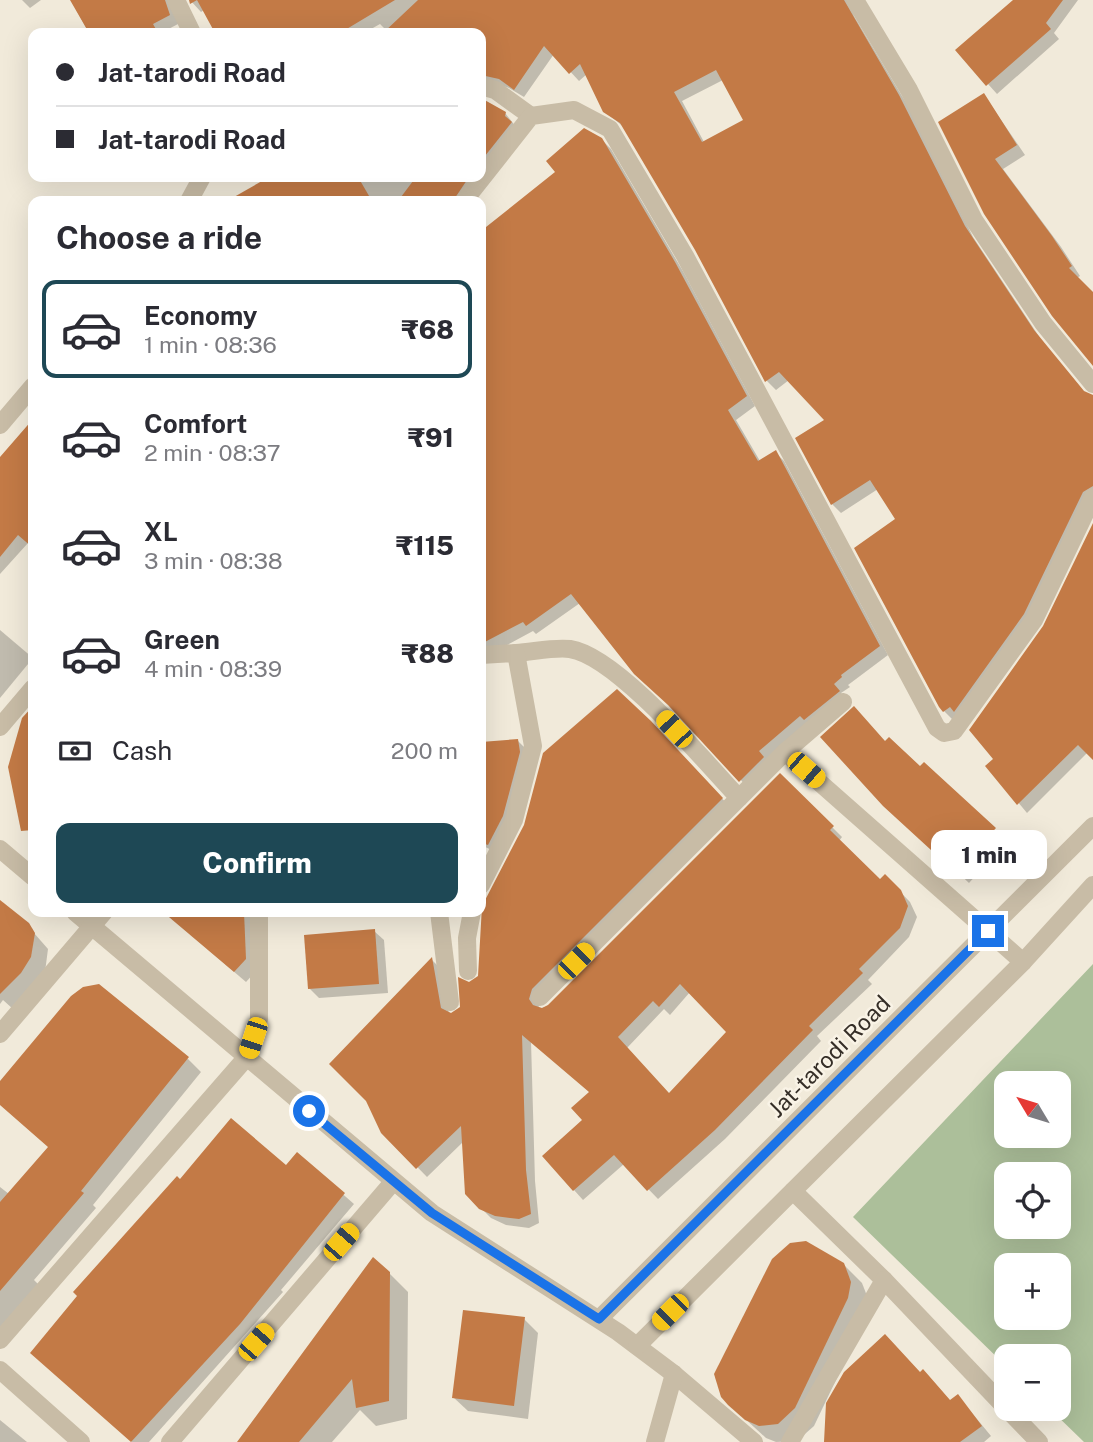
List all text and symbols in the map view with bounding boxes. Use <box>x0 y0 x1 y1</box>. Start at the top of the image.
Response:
text: Jat-tarodi Road <box>98 57 286 88</box>
text: Jat-tarodi Road <box>98 124 286 155</box>
text: Choose a ride <box>56 219 262 256</box>
icon: car <box>60 298 123 361</box>
text: Economy <box>144 300 257 331</box>
text: ₹68 <box>401 314 454 345</box>
text: 1 min · 08:36 <box>144 331 277 358</box>
icon: car <box>60 406 123 469</box>
text: Comfort <box>144 408 247 439</box>
text: ₹91 <box>408 422 454 453</box>
text: 2 min · 08:37 <box>144 439 281 466</box>
icon: car <box>60 514 123 577</box>
text: XL <box>144 516 178 547</box>
text: ₹115 <box>396 530 454 561</box>
text: 3 min · 08:38 <box>144 547 283 574</box>
icon: car <box>60 622 123 685</box>
text: Green <box>144 624 220 655</box>
text: ₹88 <box>401 638 454 669</box>
text: 4 min · 08:39 <box>144 655 282 682</box>
car <box>652 706 697 752</box>
icon: cash <box>56 732 94 770</box>
text: Cash <box>112 735 172 766</box>
text: 200 m <box>391 737 458 764</box>
car <box>784 748 829 792</box>
button: Confirm <box>56 823 458 903</box>
callout: 1 min <box>930 830 1046 878</box>
text: 1 min <box>961 841 1017 868</box>
route end <box>972 915 1004 947</box>
car <box>554 939 599 983</box>
street label: Jat-tarodi Road <box>763 990 895 1122</box>
car <box>237 1015 270 1061</box>
north arrow <box>994 1071 1071 1148</box>
map controls <box>994 1071 1071 1421</box>
route start <box>293 1095 325 1127</box>
button: locate <box>994 1162 1071 1239</box>
car <box>320 1219 363 1265</box>
button: + <box>994 1253 1071 1330</box>
car <box>648 1290 693 1334</box>
car <box>235 1319 278 1365</box>
button: − <box>994 1344 1071 1421</box>

